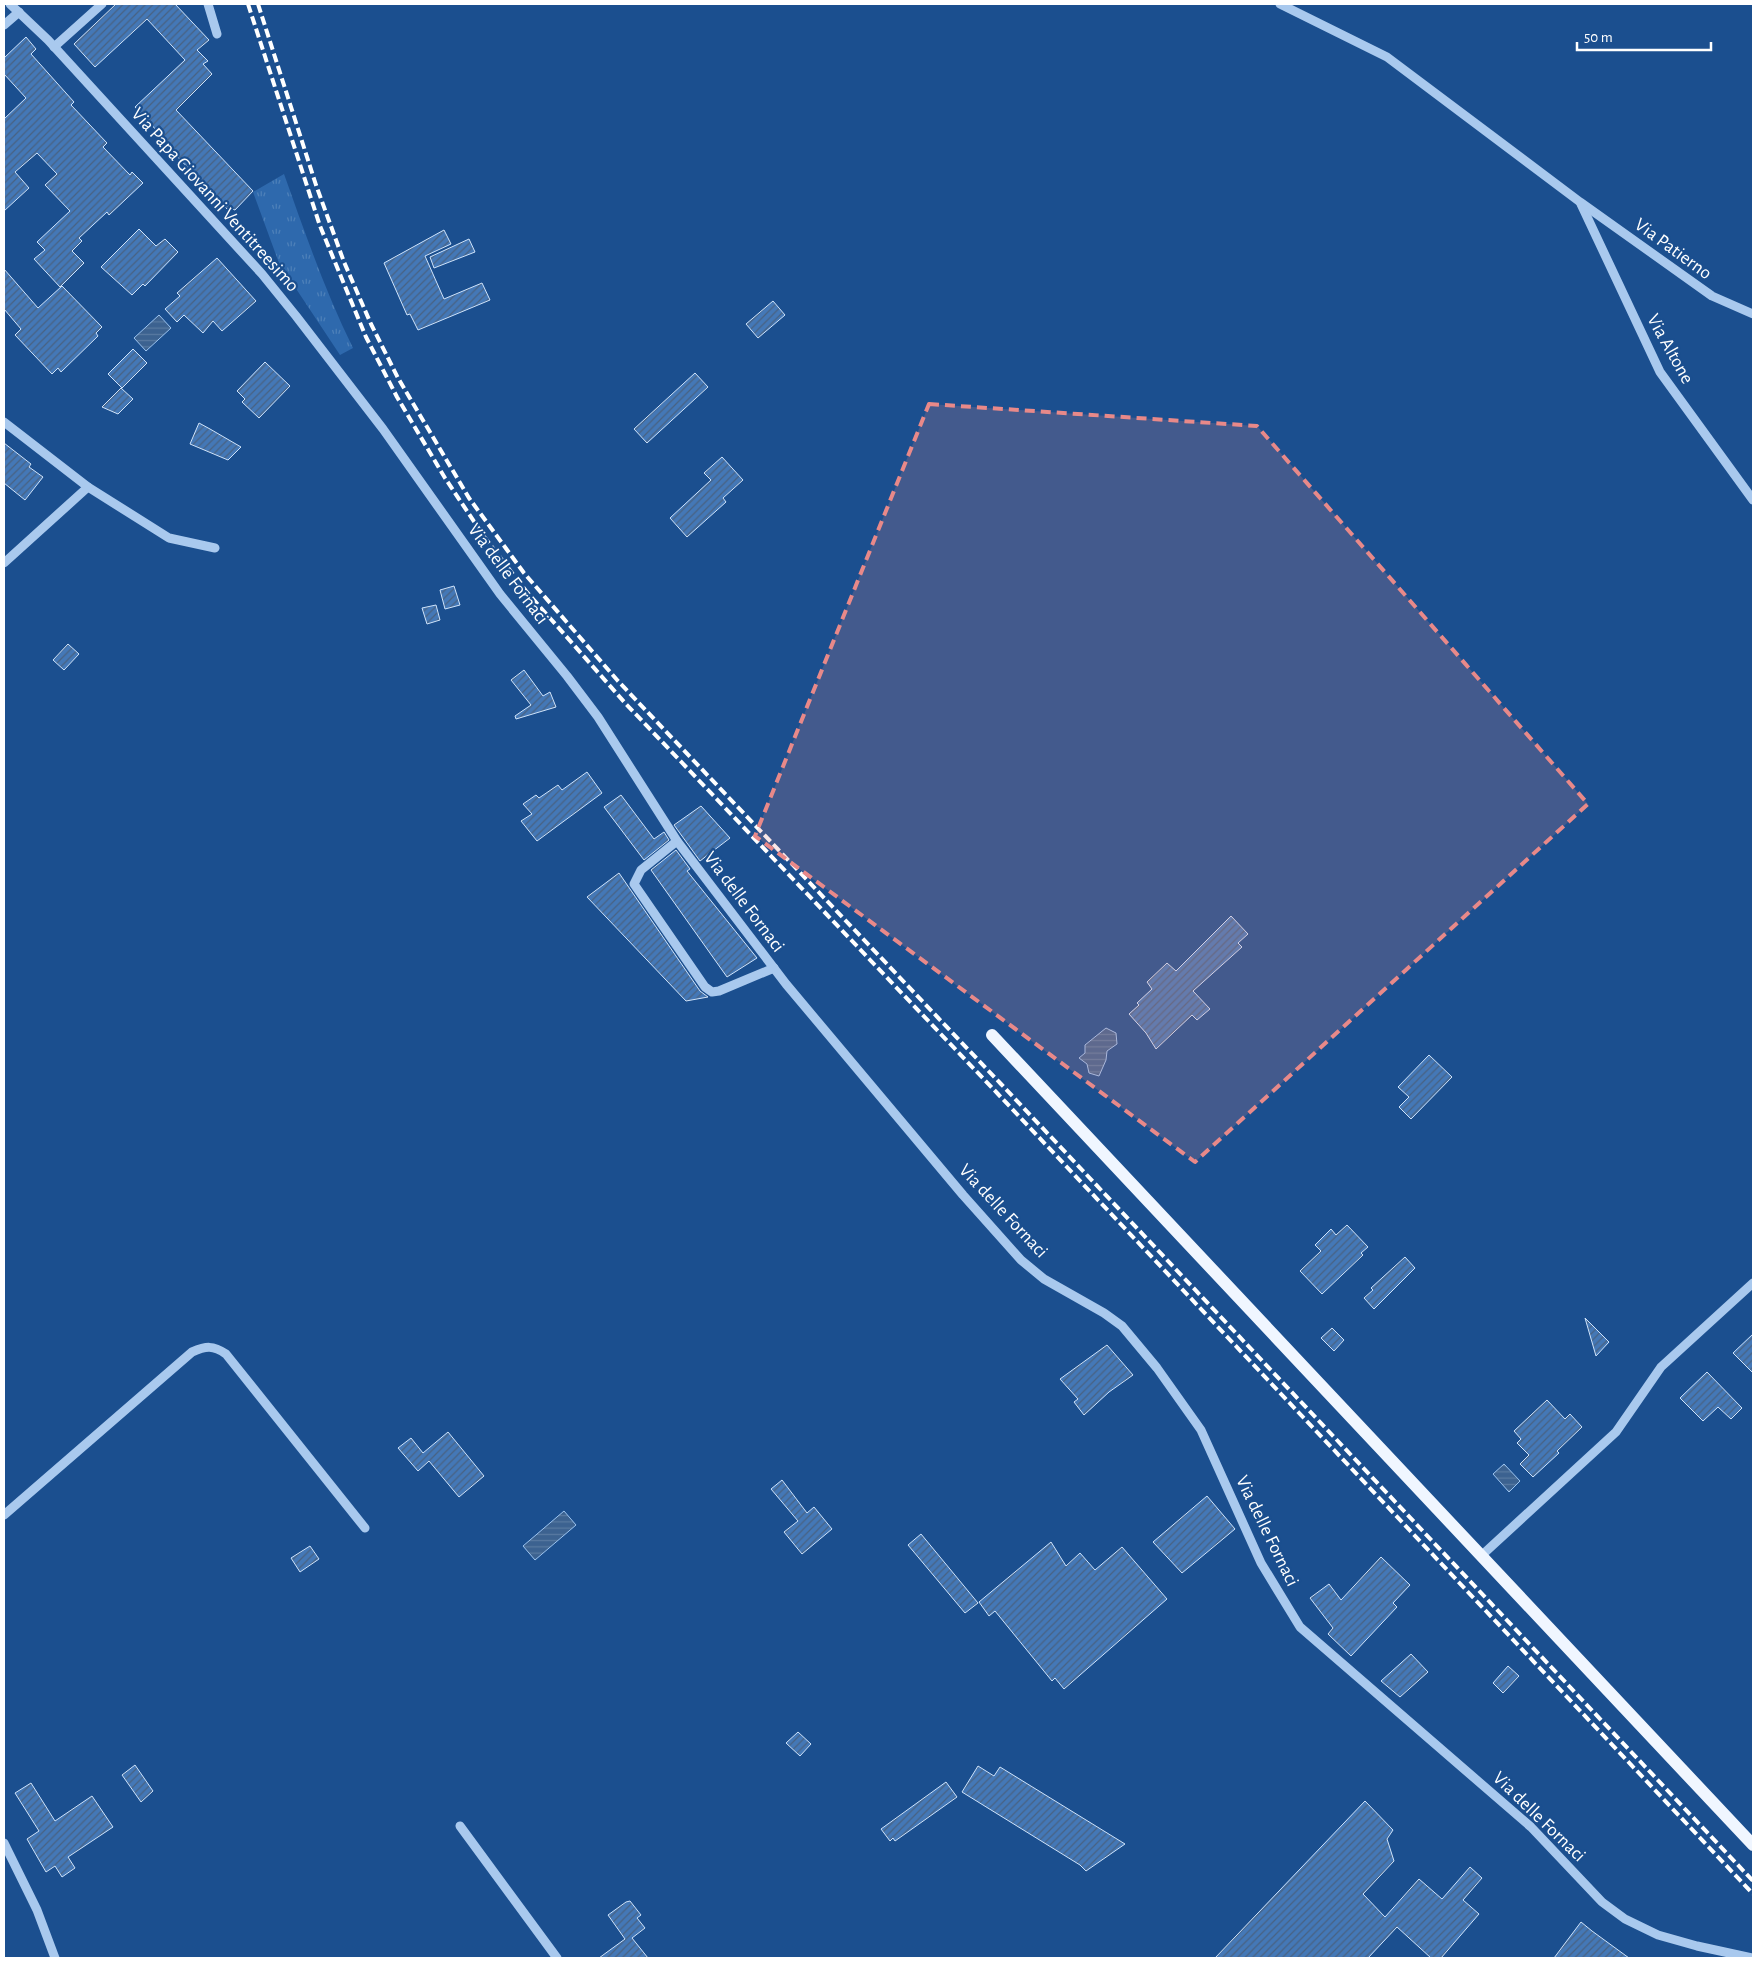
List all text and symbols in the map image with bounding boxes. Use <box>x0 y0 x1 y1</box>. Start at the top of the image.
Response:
scale bar <box>1577 20 1711 52</box>
text: 50 m <box>1584 30 1613 45</box>
street label: Via Papa Giovanni Ventitreesimo <box>127 104 303 296</box>
street label: Via Patierno <box>1631 215 1715 283</box>
street label: Via Altone <box>1643 311 1697 387</box>
street label: Via delle Fornaci <box>464 520 552 628</box>
street label: Via delle Fornaci <box>700 848 788 956</box>
street label: Via delle Fornaci <box>955 1160 1051 1262</box>
street label: Via delle Fornaci <box>1232 1473 1302 1589</box>
street label: Via delle Fornaci <box>1489 1768 1589 1866</box>

